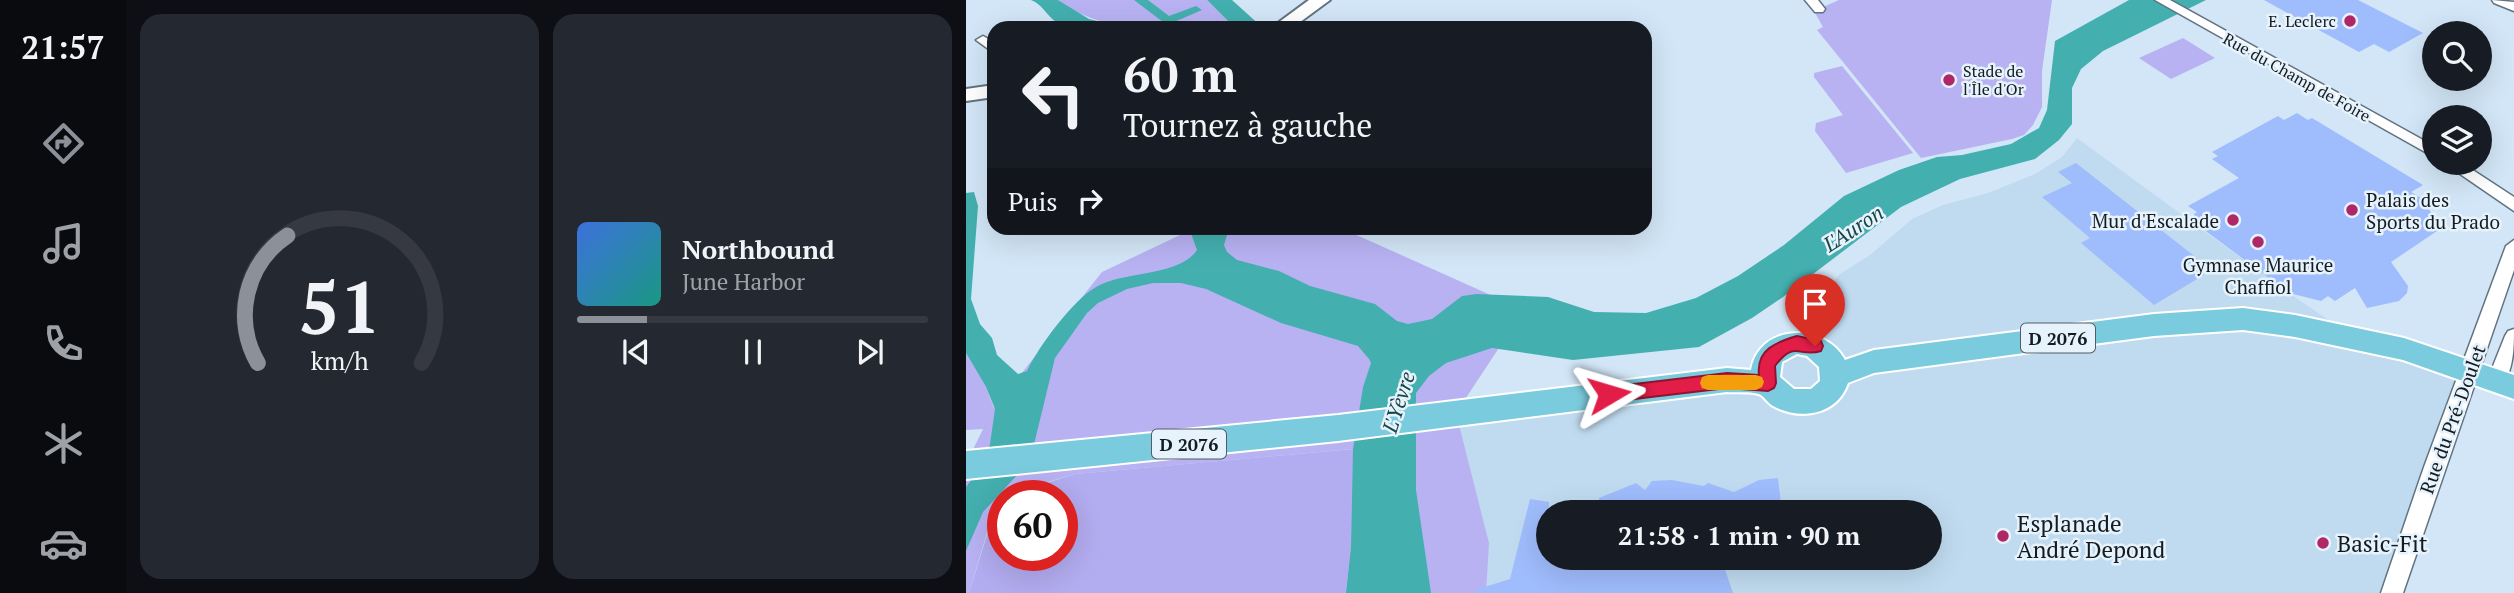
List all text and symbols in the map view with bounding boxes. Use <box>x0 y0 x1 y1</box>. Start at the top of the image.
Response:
place label: E. Leclerc <box>2268 10 2336 32</box>
marker: E. Leclerc <box>2342 13 2358 29</box>
map controls <box>2422 21 2492 175</box>
button: search <box>2422 21 2492 91</box>
text: 21:57 <box>21 26 105 68</box>
street label: Rue du Champ de Foire <box>2219 27 2375 127</box>
text: 60 m <box>1123 41 1237 106</box>
icon: left <box>1008 49 1099 140</box>
place label: Stade de l'Île d'Or <box>1963 60 2025 100</box>
marker: Stade de l'Île d'Or <box>1941 72 1957 88</box>
text: Tournez à gauche <box>1123 104 1372 146</box>
button: layers <box>2422 105 2492 175</box>
icon: directions <box>39 119 88 168</box>
icon: right <box>1071 182 1109 220</box>
text: Puis <box>1008 184 1057 218</box>
place label: Palais des Sports du Prado <box>2366 187 2500 234</box>
water label: L'Auron <box>1817 198 1888 258</box>
marker: Palais des Sports du Prado <box>2344 202 2360 218</box>
place label: Mur d'Escalade <box>2092 208 2219 233</box>
marker: Mur d'Escalade <box>2225 212 2241 228</box>
icon: music <box>39 219 88 268</box>
text: Northbound <box>682 232 835 266</box>
marker: Gymnase Maurice Chaffiol <box>2250 234 2266 250</box>
place label: Gymnase Maurice Chaffiol <box>2183 252 2333 299</box>
text: 51 <box>298 257 381 354</box>
text: June Harbor <box>682 266 805 297</box>
pin <box>1785 274 1845 346</box>
icon: arrive <box>1796 285 1834 323</box>
icon: phone <box>39 319 88 368</box>
road number: D 2076 <box>2021 324 2095 352</box>
icon: previous <box>617 333 655 371</box>
icon: pause <box>734 333 772 371</box>
icon: next <box>851 333 889 371</box>
street label: Rue du Pré-Doulet <box>2413 341 2491 497</box>
text: km/h <box>311 343 369 376</box>
position arrow <box>1572 357 1646 431</box>
water label: L'Yèvre <box>1375 368 1421 437</box>
icon: climate <box>39 419 88 468</box>
road number: D 2076 <box>1152 430 1226 458</box>
speed limit sign: 60 <box>987 480 1078 571</box>
place label: Esplanade André Depond <box>2017 508 2165 565</box>
text: 21:58 · 1 min · 90 m <box>1618 518 1860 552</box>
icon: car <box>39 519 88 568</box>
marker: Esplanade André Depond <box>1995 528 2011 544</box>
place label: Basic-Fit <box>2337 528 2428 559</box>
marker: Basic-Fit <box>2315 535 2331 551</box>

